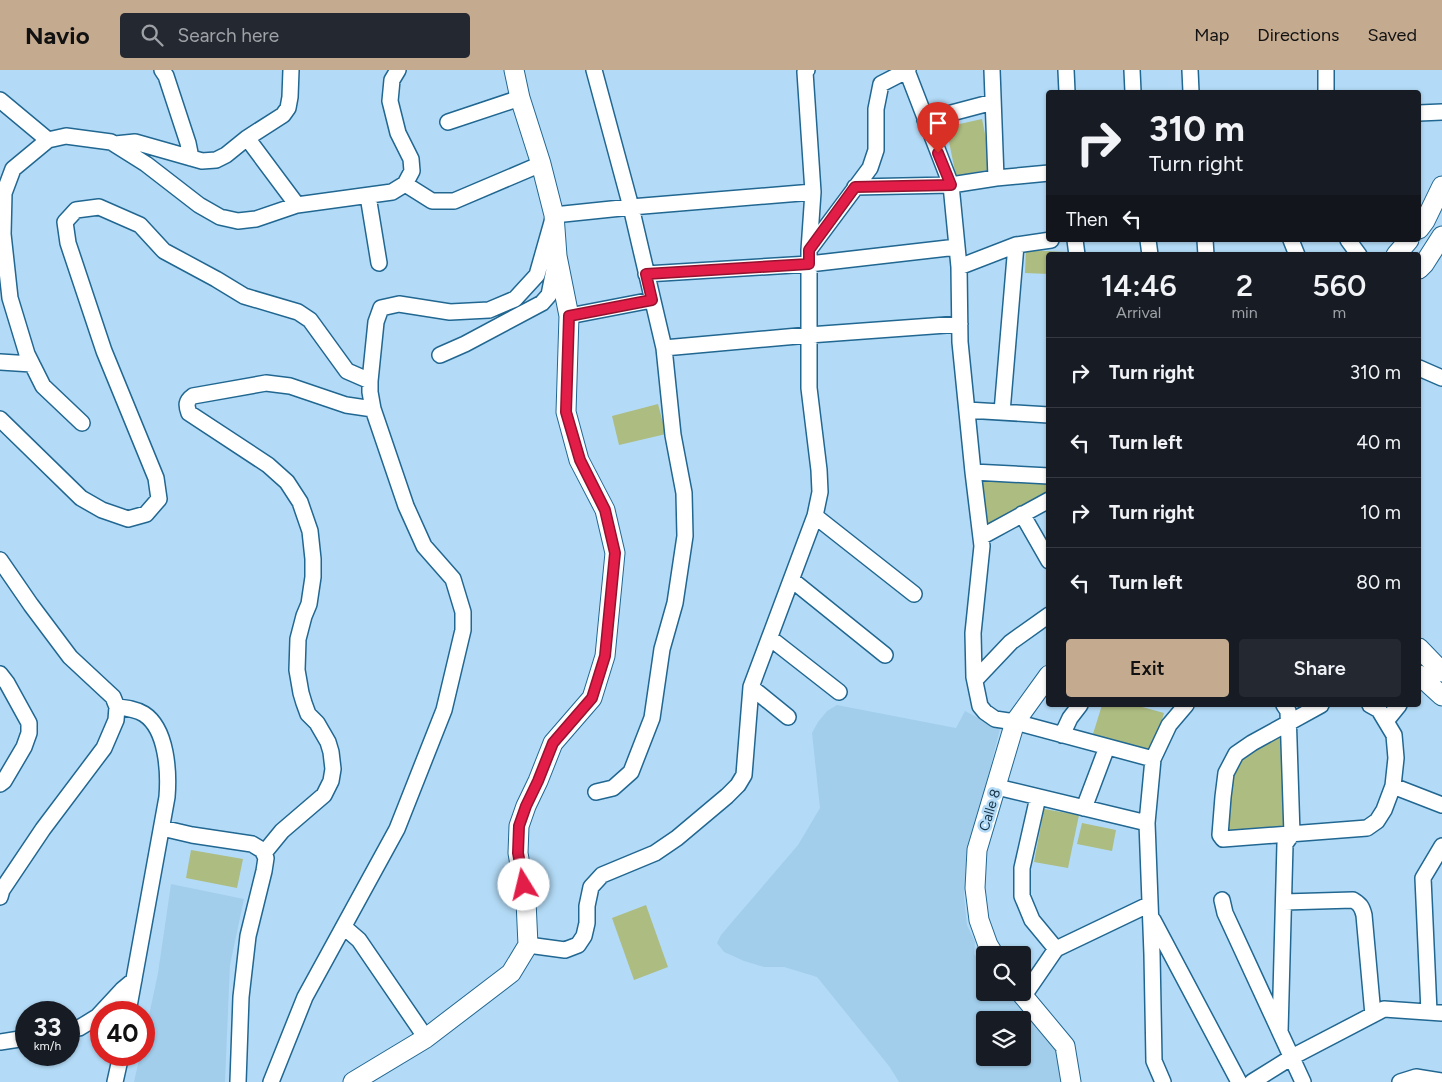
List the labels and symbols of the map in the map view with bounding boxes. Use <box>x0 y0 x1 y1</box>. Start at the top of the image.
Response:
pin <box>917 102 959 153</box>
street label: Calle 8 <box>976 787 1004 833</box>
position arrow <box>497 858 549 910</box>
speed limit sign: 40 <box>90 1001 155 1066</box>

